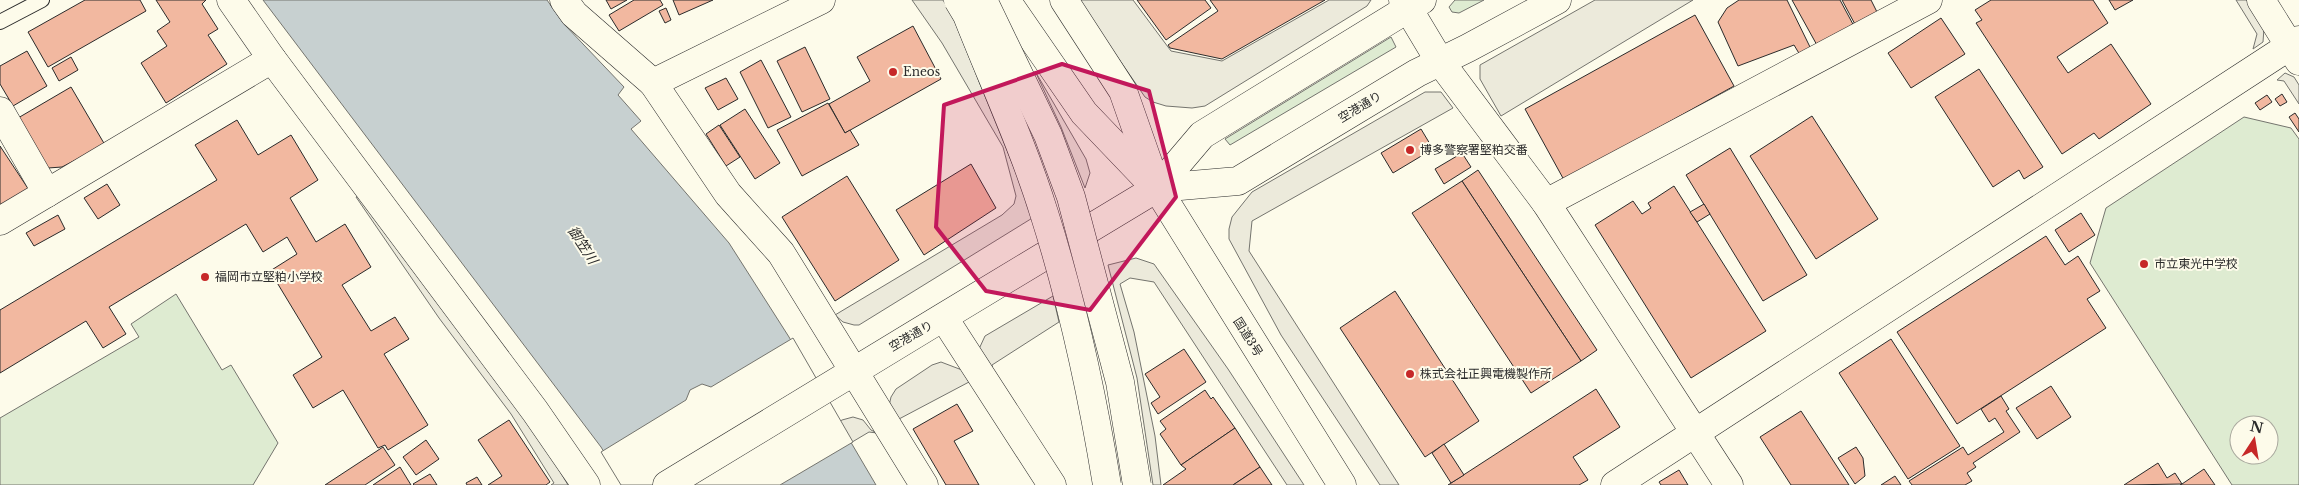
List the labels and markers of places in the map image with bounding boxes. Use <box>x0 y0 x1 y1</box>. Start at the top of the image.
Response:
place label: Eneos <box>903 64 940 79</box>
marker: Eneos <box>887 66 899 78</box>
place label: 博多警察署堅粕交番 <box>1420 142 1528 157</box>
marker: 博多警察署堅粕交番 <box>1404 144 1416 156</box>
place label: 市立東光中学校 <box>2154 256 2238 271</box>
marker: 市立東光中学校 <box>2138 258 2150 270</box>
place label: 福岡市立堅粕小学校 <box>215 269 323 284</box>
marker: 福岡市立堅粕小学校 <box>199 271 211 283</box>
place label: 株式会社正興電機製作所 <box>1420 366 1552 381</box>
marker: 株式会社正興電機製作所 <box>1404 368 1416 380</box>

